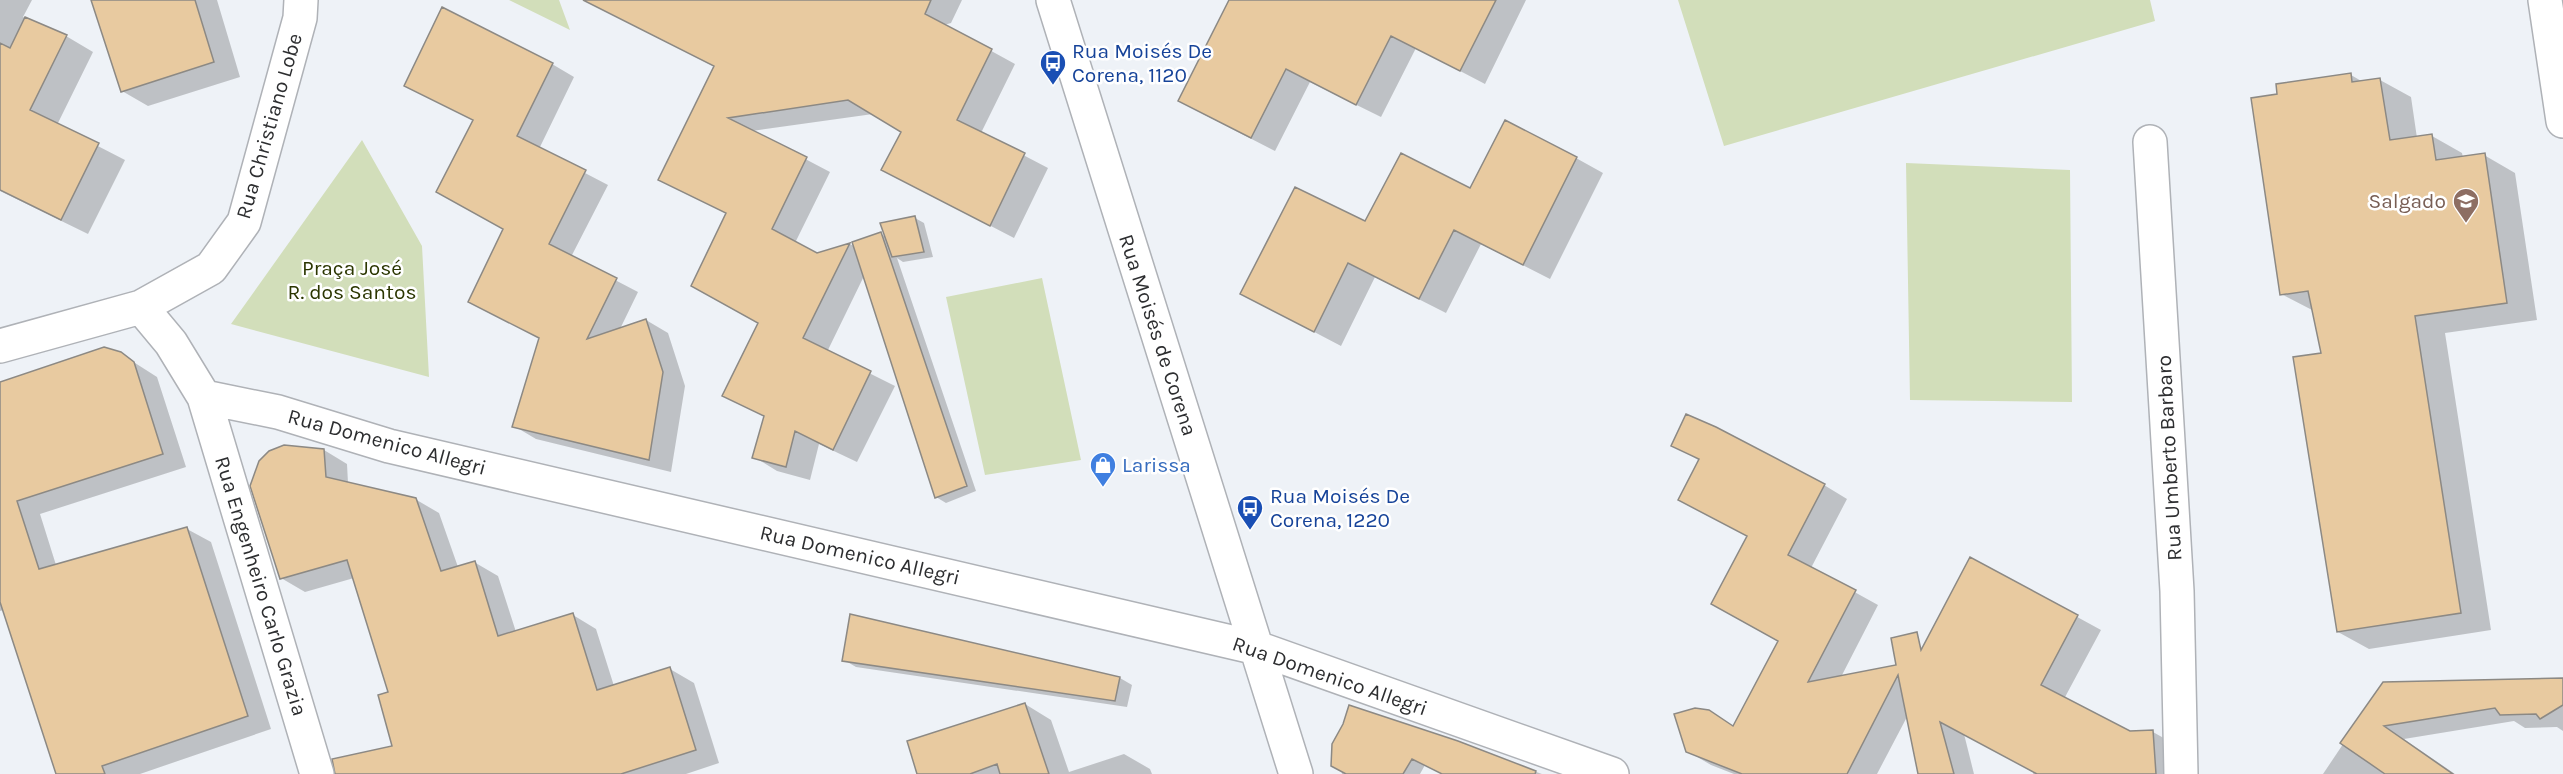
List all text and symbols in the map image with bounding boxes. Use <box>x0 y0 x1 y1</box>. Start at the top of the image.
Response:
street label: Rua Christiano Lobe <box>231 30 307 222</box>
place label: Rua Moisés De Corena, 1120 <box>1072 39 1212 87</box>
bus stop icon: Rua Moisés De Corena, 1120 <box>1038 48 1068 86</box>
school or university icon: Salgado <box>2451 186 2481 224</box>
place label: Salgado <box>2369 189 2446 213</box>
street label: Rua Moisés de Corena <box>1114 231 1202 439</box>
park label: Praça José R. dos Santos <box>288 256 416 304</box>
street label: Rua Umberto Barbaro <box>2152 355 2186 561</box>
street label: Rua Domenico Allegri <box>285 404 489 480</box>
shop icon: Larissa <box>1088 450 1118 488</box>
street label: Rua Engenheiro Carlo Grazia <box>210 453 312 719</box>
place label: Larissa <box>1122 453 1191 477</box>
place label: Rua Moisés De Corena, 1220 <box>1270 484 1410 532</box>
bus stop icon: Rua Moisés De Corena, 1220 <box>1235 493 1265 531</box>
street label: Rua Domenico Allegri <box>758 520 962 590</box>
street label: Rua Domenico Allegri <box>1229 631 1431 721</box>

